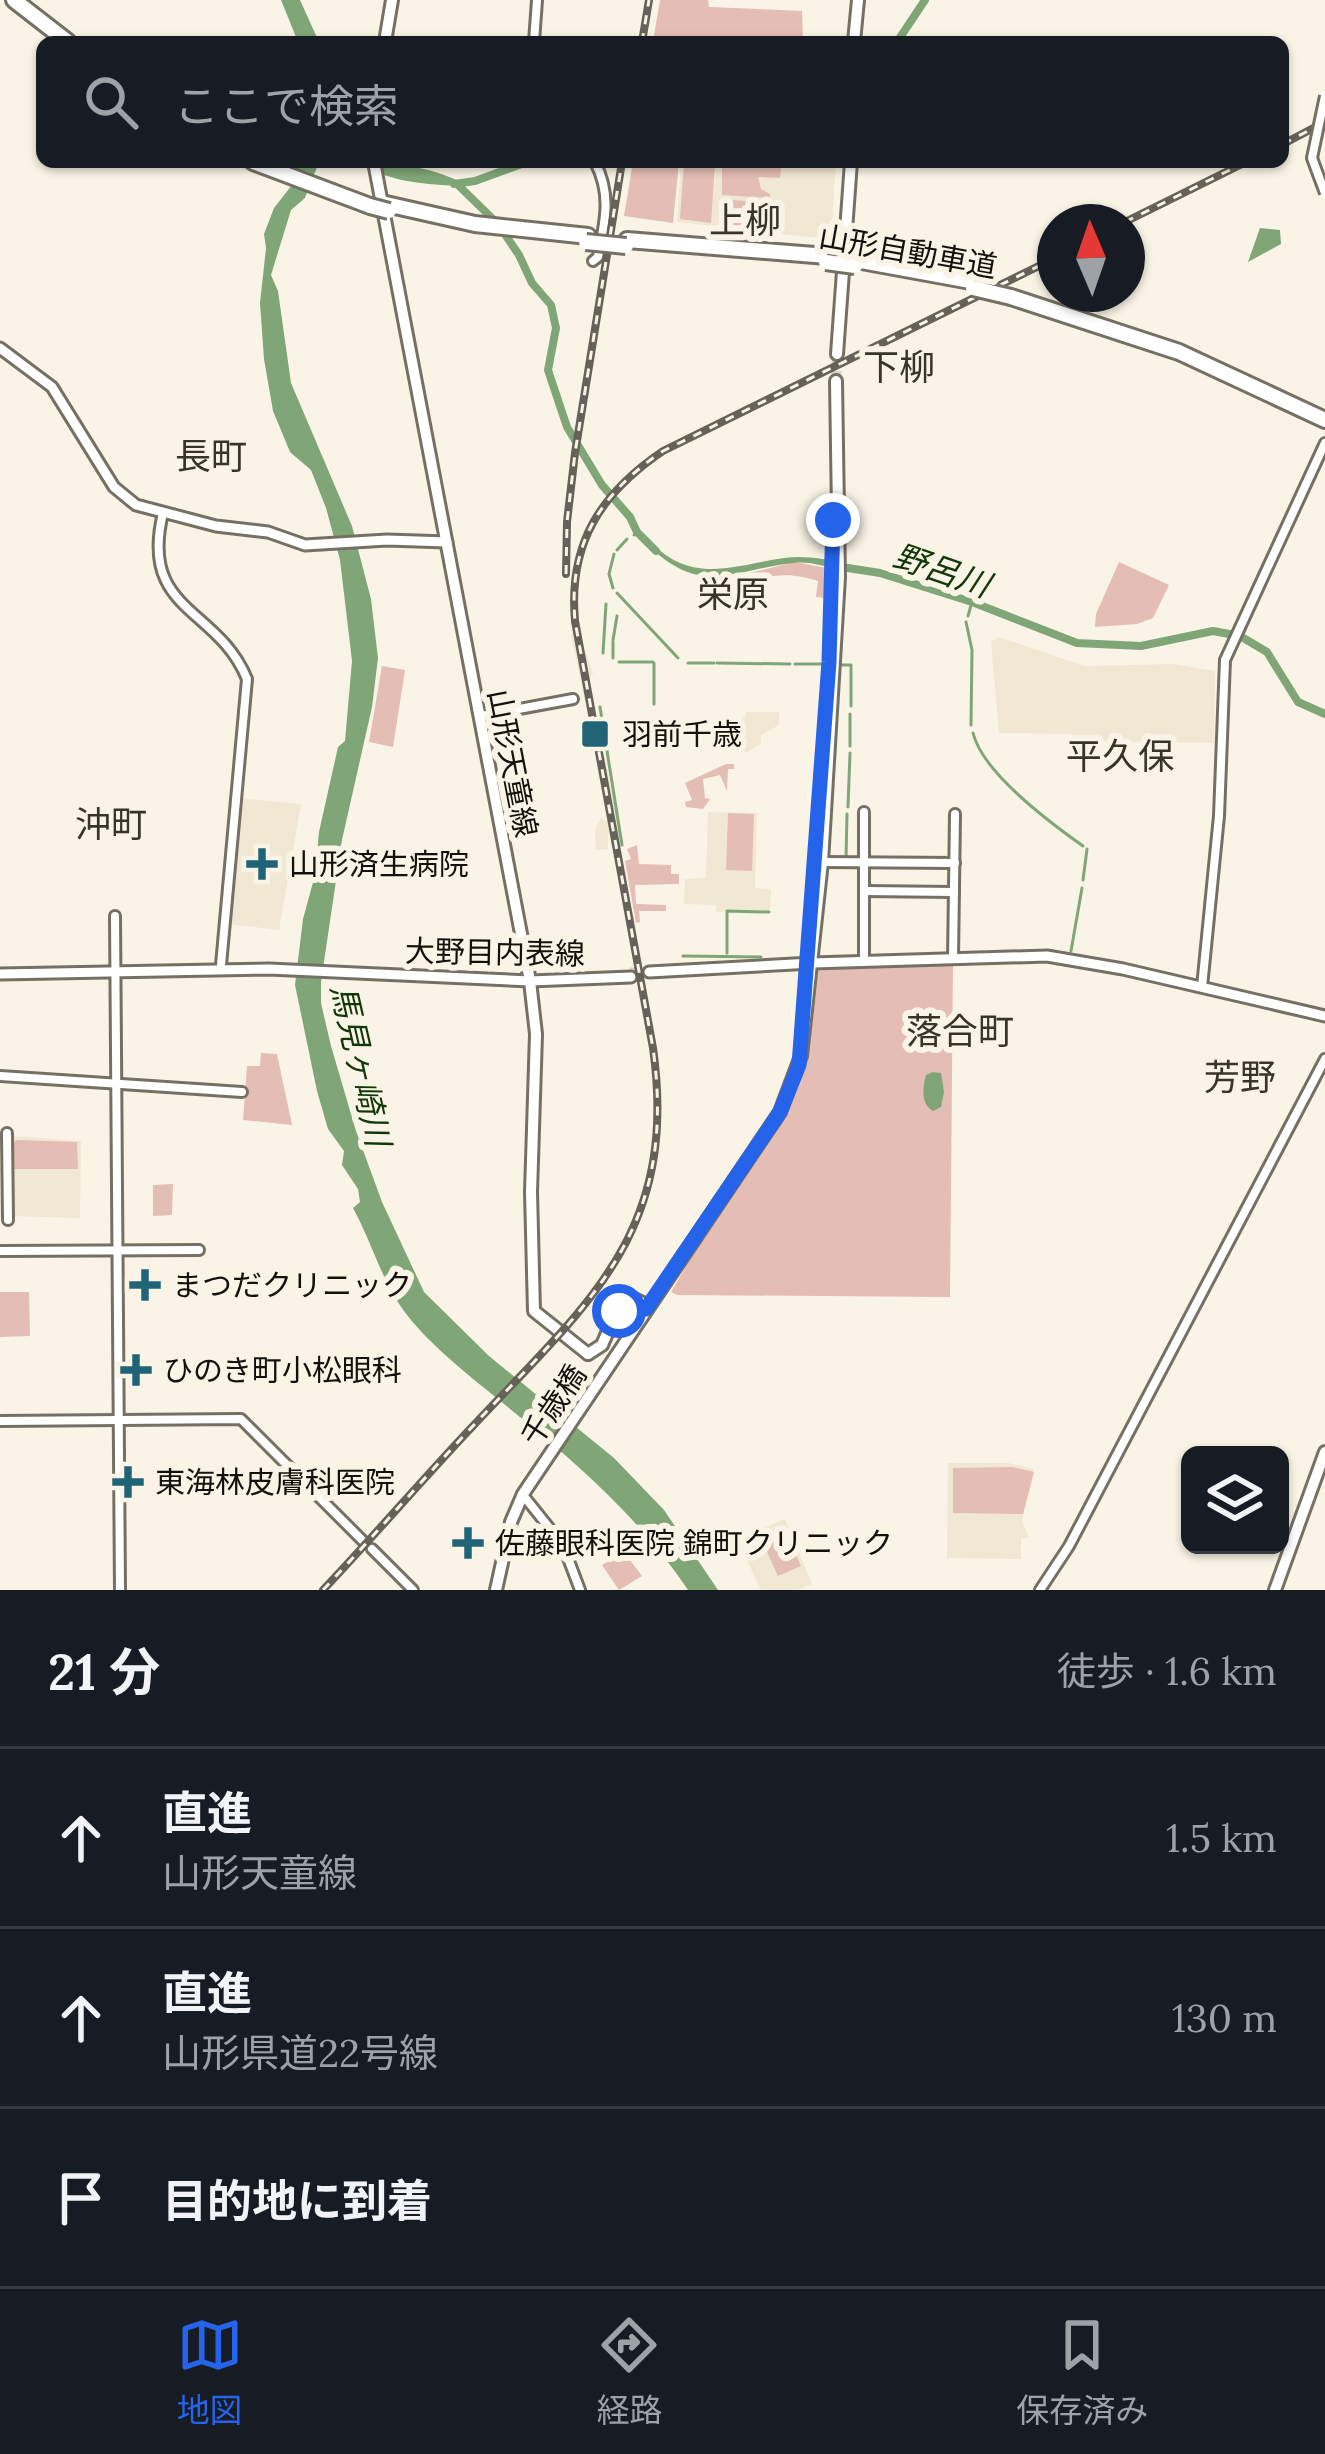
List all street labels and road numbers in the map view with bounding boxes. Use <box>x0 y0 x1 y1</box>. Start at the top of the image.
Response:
street label: 山形自動車道 <box>816 217 1000 285</box>
street label: 山形天童線 <box>480 686 546 840</box>
street label: 大野目内表線 <box>405 931 585 973</box>
street label: 千歳橋 <box>512 1357 594 1453</box>

